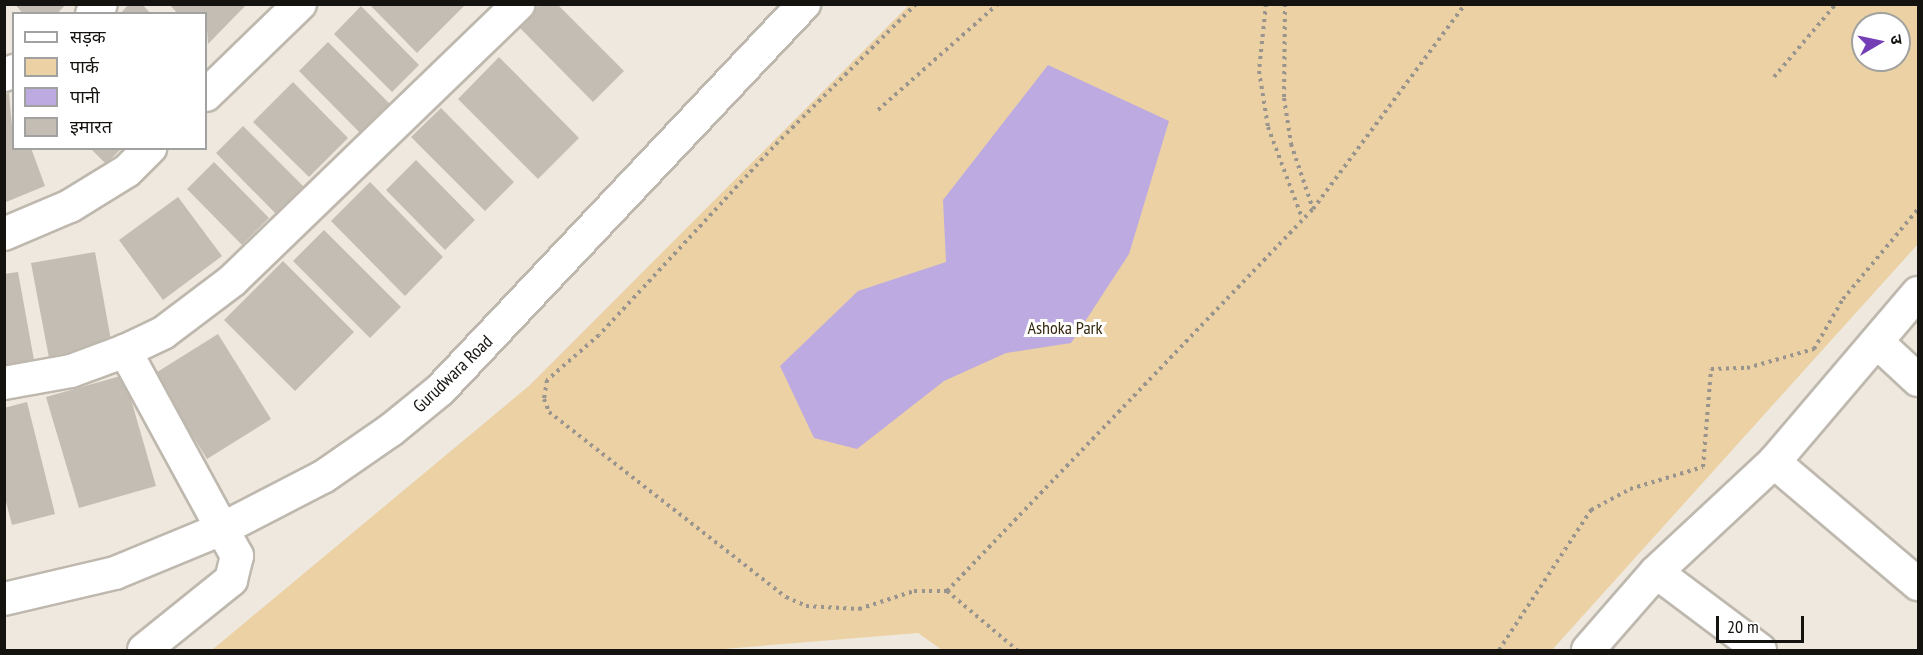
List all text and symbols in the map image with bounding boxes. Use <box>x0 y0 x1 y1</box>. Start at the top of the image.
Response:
legend <box>12 12 207 150</box>
north arrow <box>1851 12 1911 72</box>
text: सड़क <box>70 25 106 48</box>
text: उ <box>1886 33 1907 46</box>
text: पार्क <box>70 55 99 78</box>
text: पानी <box>70 85 100 108</box>
text: इमारत <box>70 115 112 138</box>
park label: Ashoka Park <box>1027 317 1103 339</box>
street label: Gurudwara Road <box>409 331 497 417</box>
scale bar <box>1719 604 1808 642</box>
text: 20 m <box>1727 615 1759 638</box>

